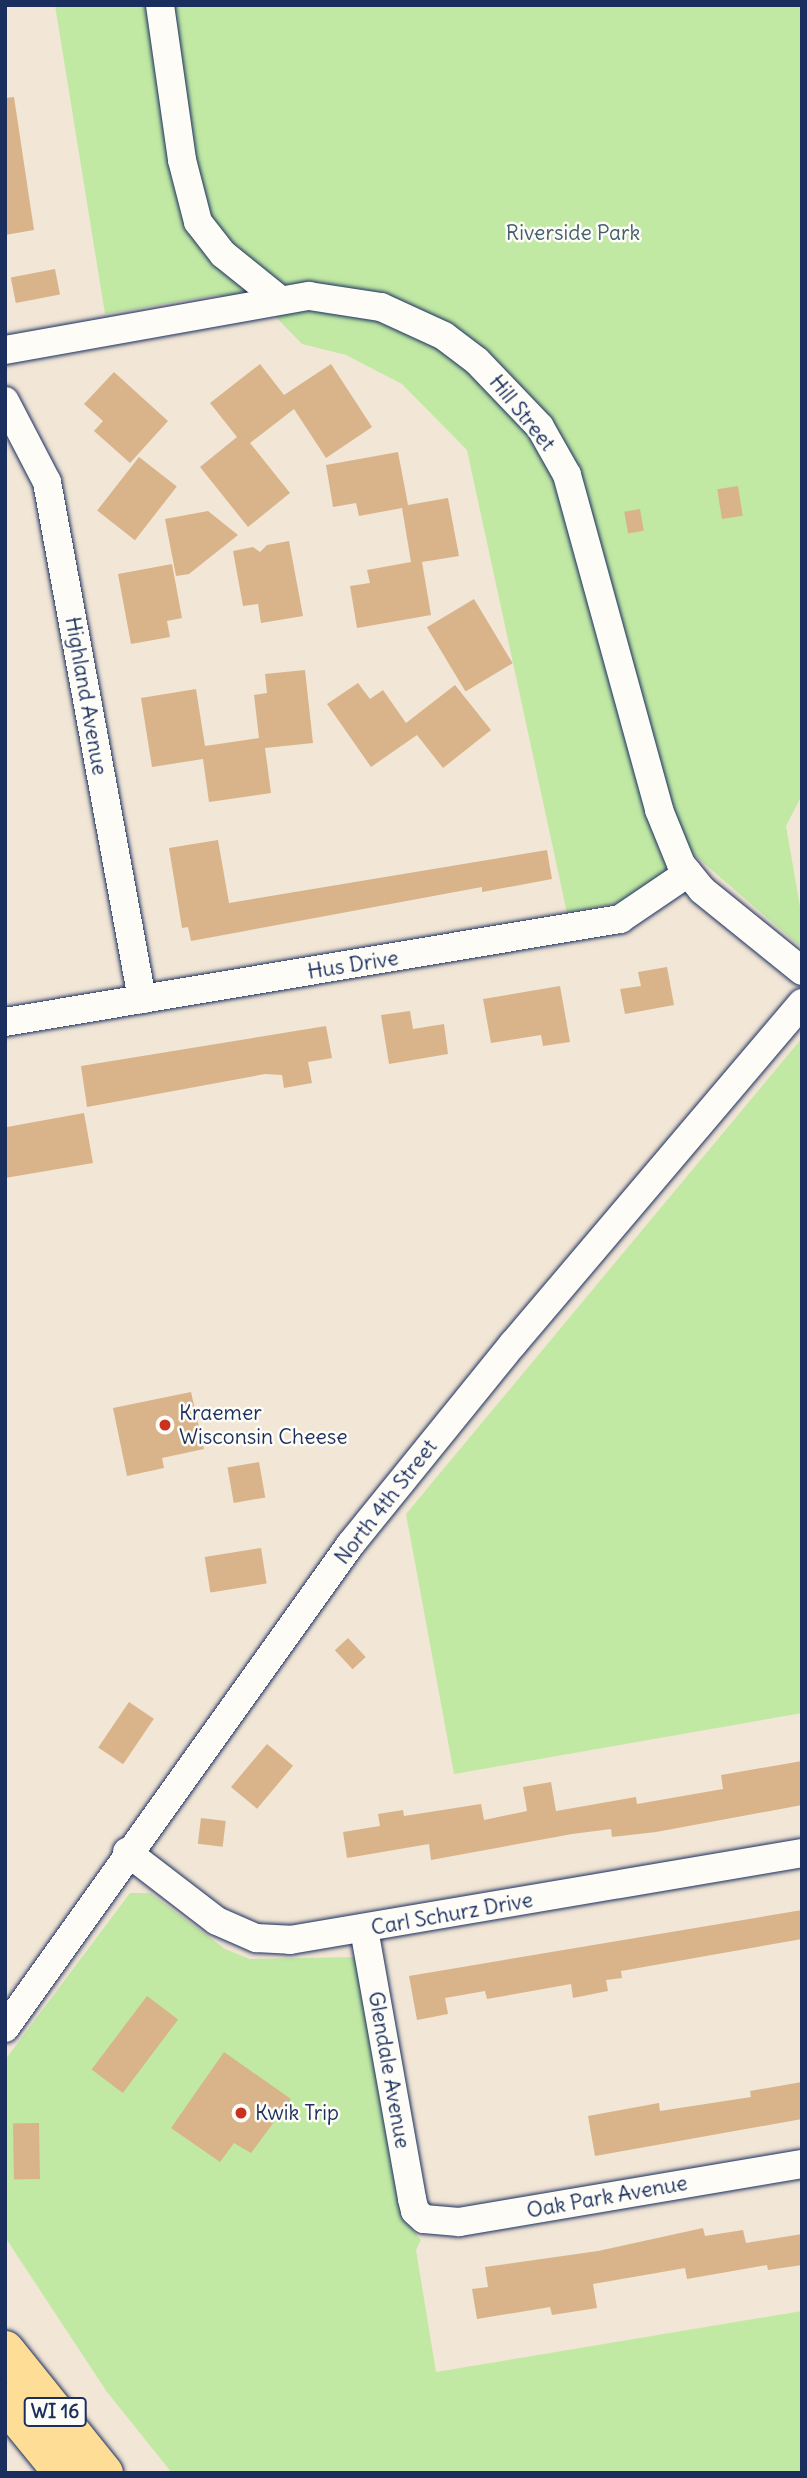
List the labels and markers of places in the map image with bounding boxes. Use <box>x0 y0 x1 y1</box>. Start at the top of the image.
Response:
place label: Kraemer Wisconsin Cheese <box>179 1400 348 1450</box>
marker: Kraemer Wisconsin Cheese <box>157 1417 173 1433</box>
place label: Kwik Trip <box>255 2100 339 2126</box>
marker: Kwik Trip <box>233 2105 249 2121</box>

